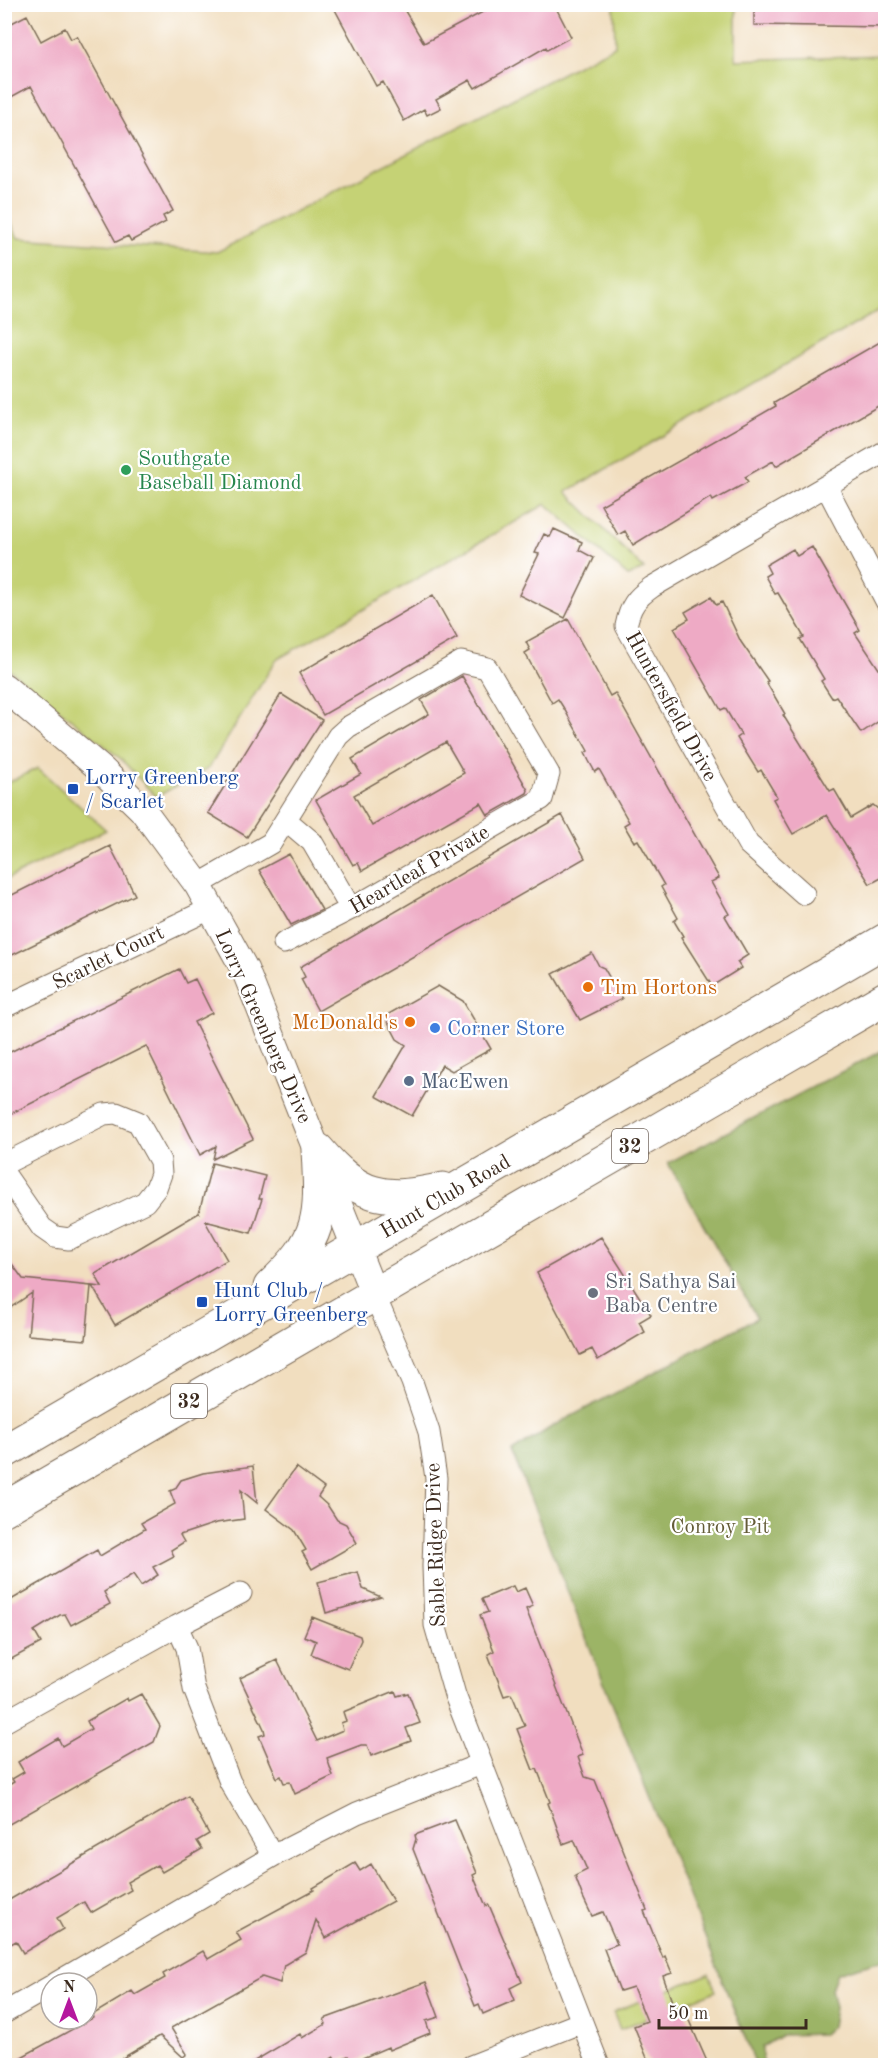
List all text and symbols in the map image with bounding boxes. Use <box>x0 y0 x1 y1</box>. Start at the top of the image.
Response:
place label: Southgate Baseball Diamond <box>138 449 302 494</box>
marker: Southgate Baseball Diamond <box>119 463 133 477</box>
street label: Huntersfield Drive <box>621 628 720 785</box>
place label: Lorry Greenberg / Scarlet <box>85 768 239 813</box>
marker: Lorry Greenberg / Scarlet <box>66 782 80 796</box>
street label: Heartleaf Private <box>346 822 493 919</box>
street label: Scarlet Court <box>50 922 168 994</box>
street label: Lorry Greenberg Drive <box>210 927 315 1127</box>
place label: Tim Hortons <box>600 978 717 999</box>
marker: Tim Hortons <box>581 980 595 994</box>
place label: McDonald's <box>292 1013 398 1034</box>
marker: McDonald's <box>403 1015 417 1029</box>
place label: Corner Store <box>447 1019 565 1040</box>
marker: Corner Store <box>428 1021 442 1035</box>
place label: MacEwen <box>421 1072 509 1093</box>
marker: MacEwen <box>402 1074 416 1088</box>
road number: 32 <box>612 1129 648 1163</box>
street label: Hunt Club Road <box>377 1152 515 1243</box>
place label: Sri Sathya Sai Baba Centre <box>605 1272 736 1317</box>
place label: Hunt Club / Lorry Greenberg <box>214 1281 368 1326</box>
marker: Sri Sathya Sai Baba Centre <box>586 1286 600 1300</box>
marker: Hunt Club / Lorry Greenberg <box>195 1295 209 1309</box>
road number: 32 <box>171 1384 207 1418</box>
street label: Sable Ridge Drive <box>423 1462 450 1627</box>
park label: Conroy Pit <box>670 1517 770 1538</box>
north arrow <box>39 1971 99 2031</box>
text: N <box>63 1980 76 1996</box>
scale bar <box>659 1992 806 2030</box>
text: 50 m <box>668 2005 708 2023</box>

